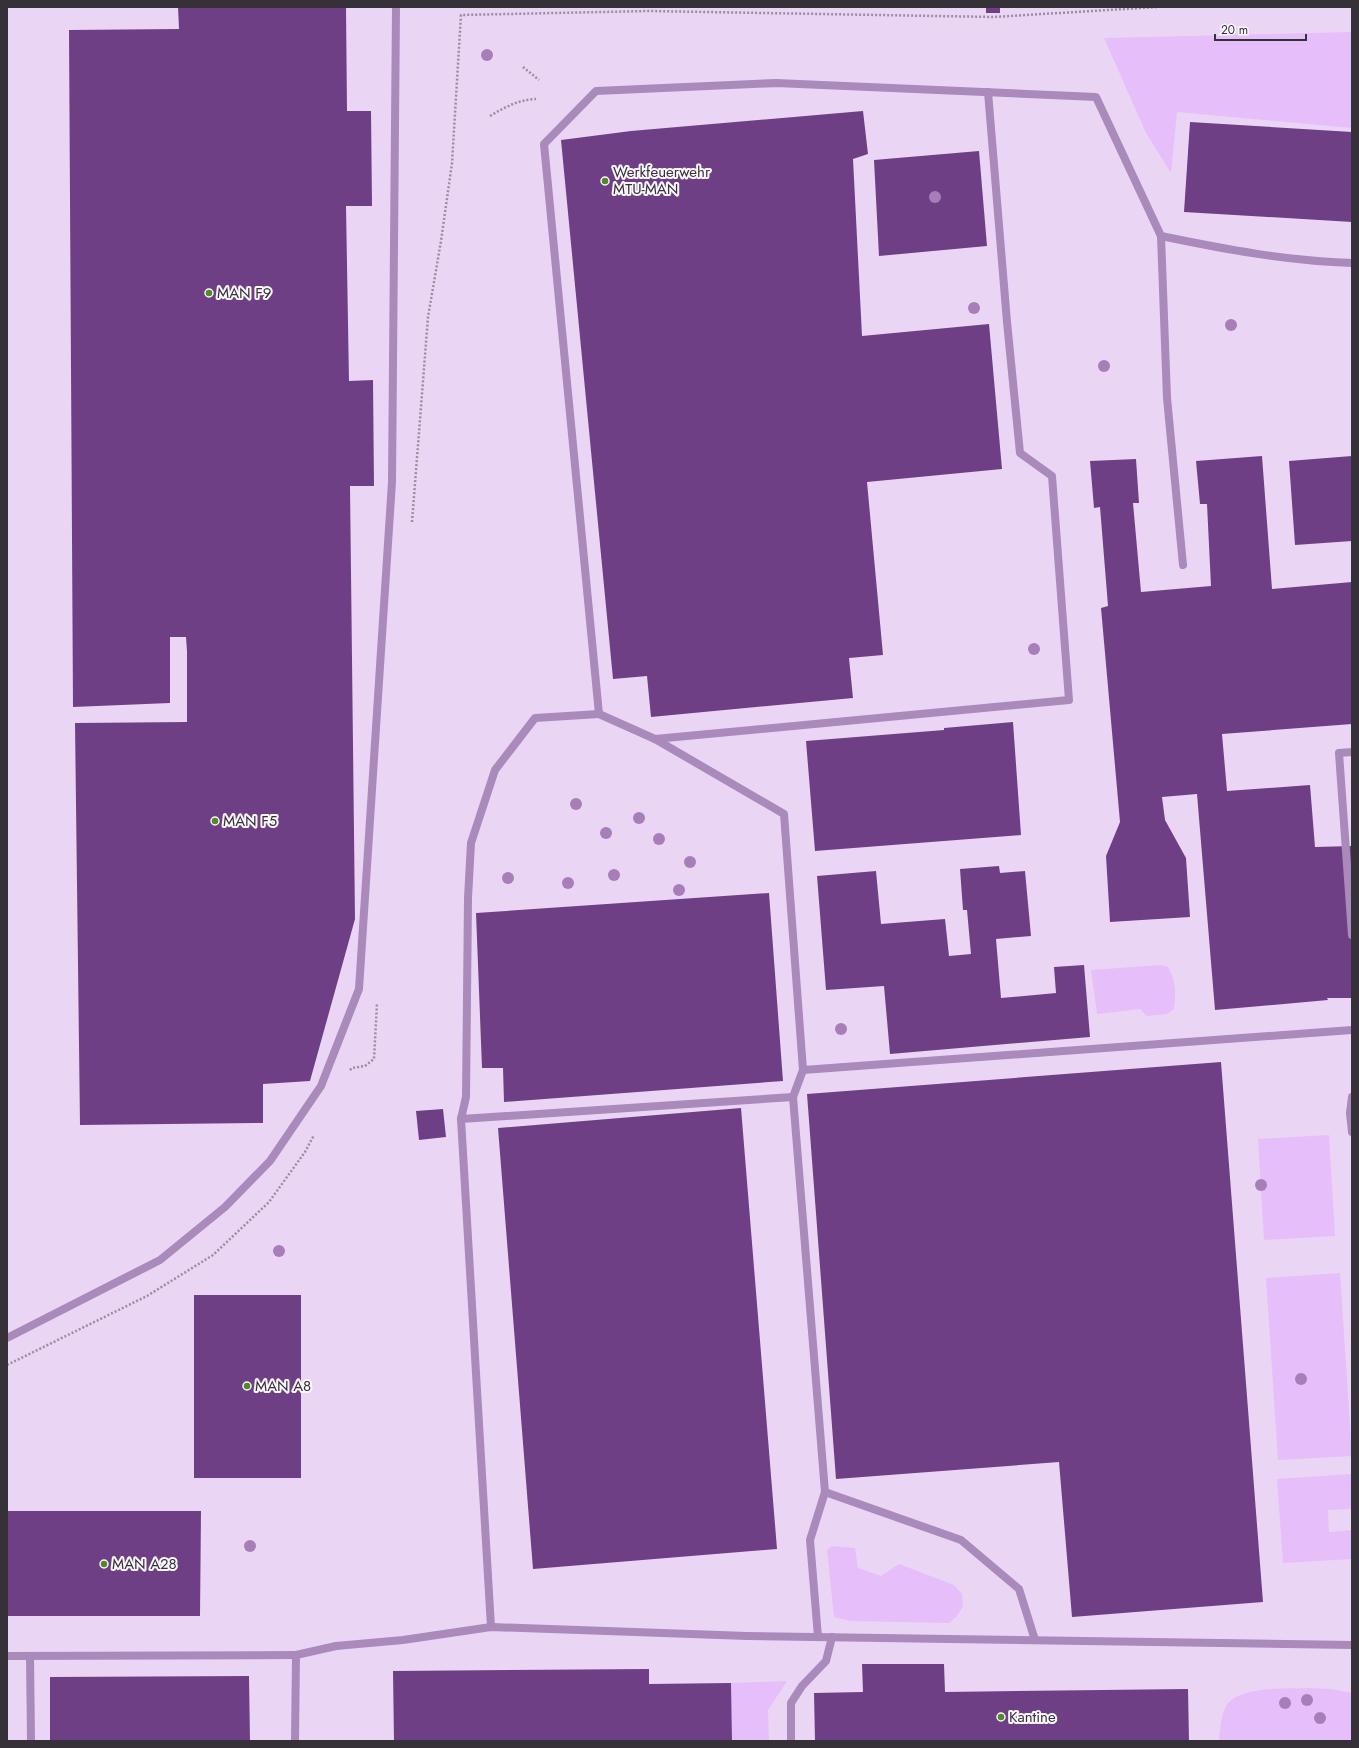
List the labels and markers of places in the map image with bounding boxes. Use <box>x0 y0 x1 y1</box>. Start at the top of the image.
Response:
place label: Werkfeuerwehr MTU-MAN <box>613 161 711 200</box>
marker: Werkfeuerwehr MTU-MAN <box>600 176 610 186</box>
place label: MAN F9 <box>217 282 271 304</box>
marker: MAN F9 <box>204 288 214 298</box>
place label: MAN F5 <box>223 810 277 832</box>
marker: MAN F5 <box>210 816 220 826</box>
place label: MAN A8 <box>255 1375 311 1397</box>
marker: MAN A8 <box>242 1381 252 1391</box>
place label: MAN A28 <box>112 1553 177 1575</box>
marker: MAN A28 <box>99 1559 109 1569</box>
place label: Kantine <box>1009 1706 1056 1728</box>
marker: Kantine <box>996 1712 1006 1722</box>

